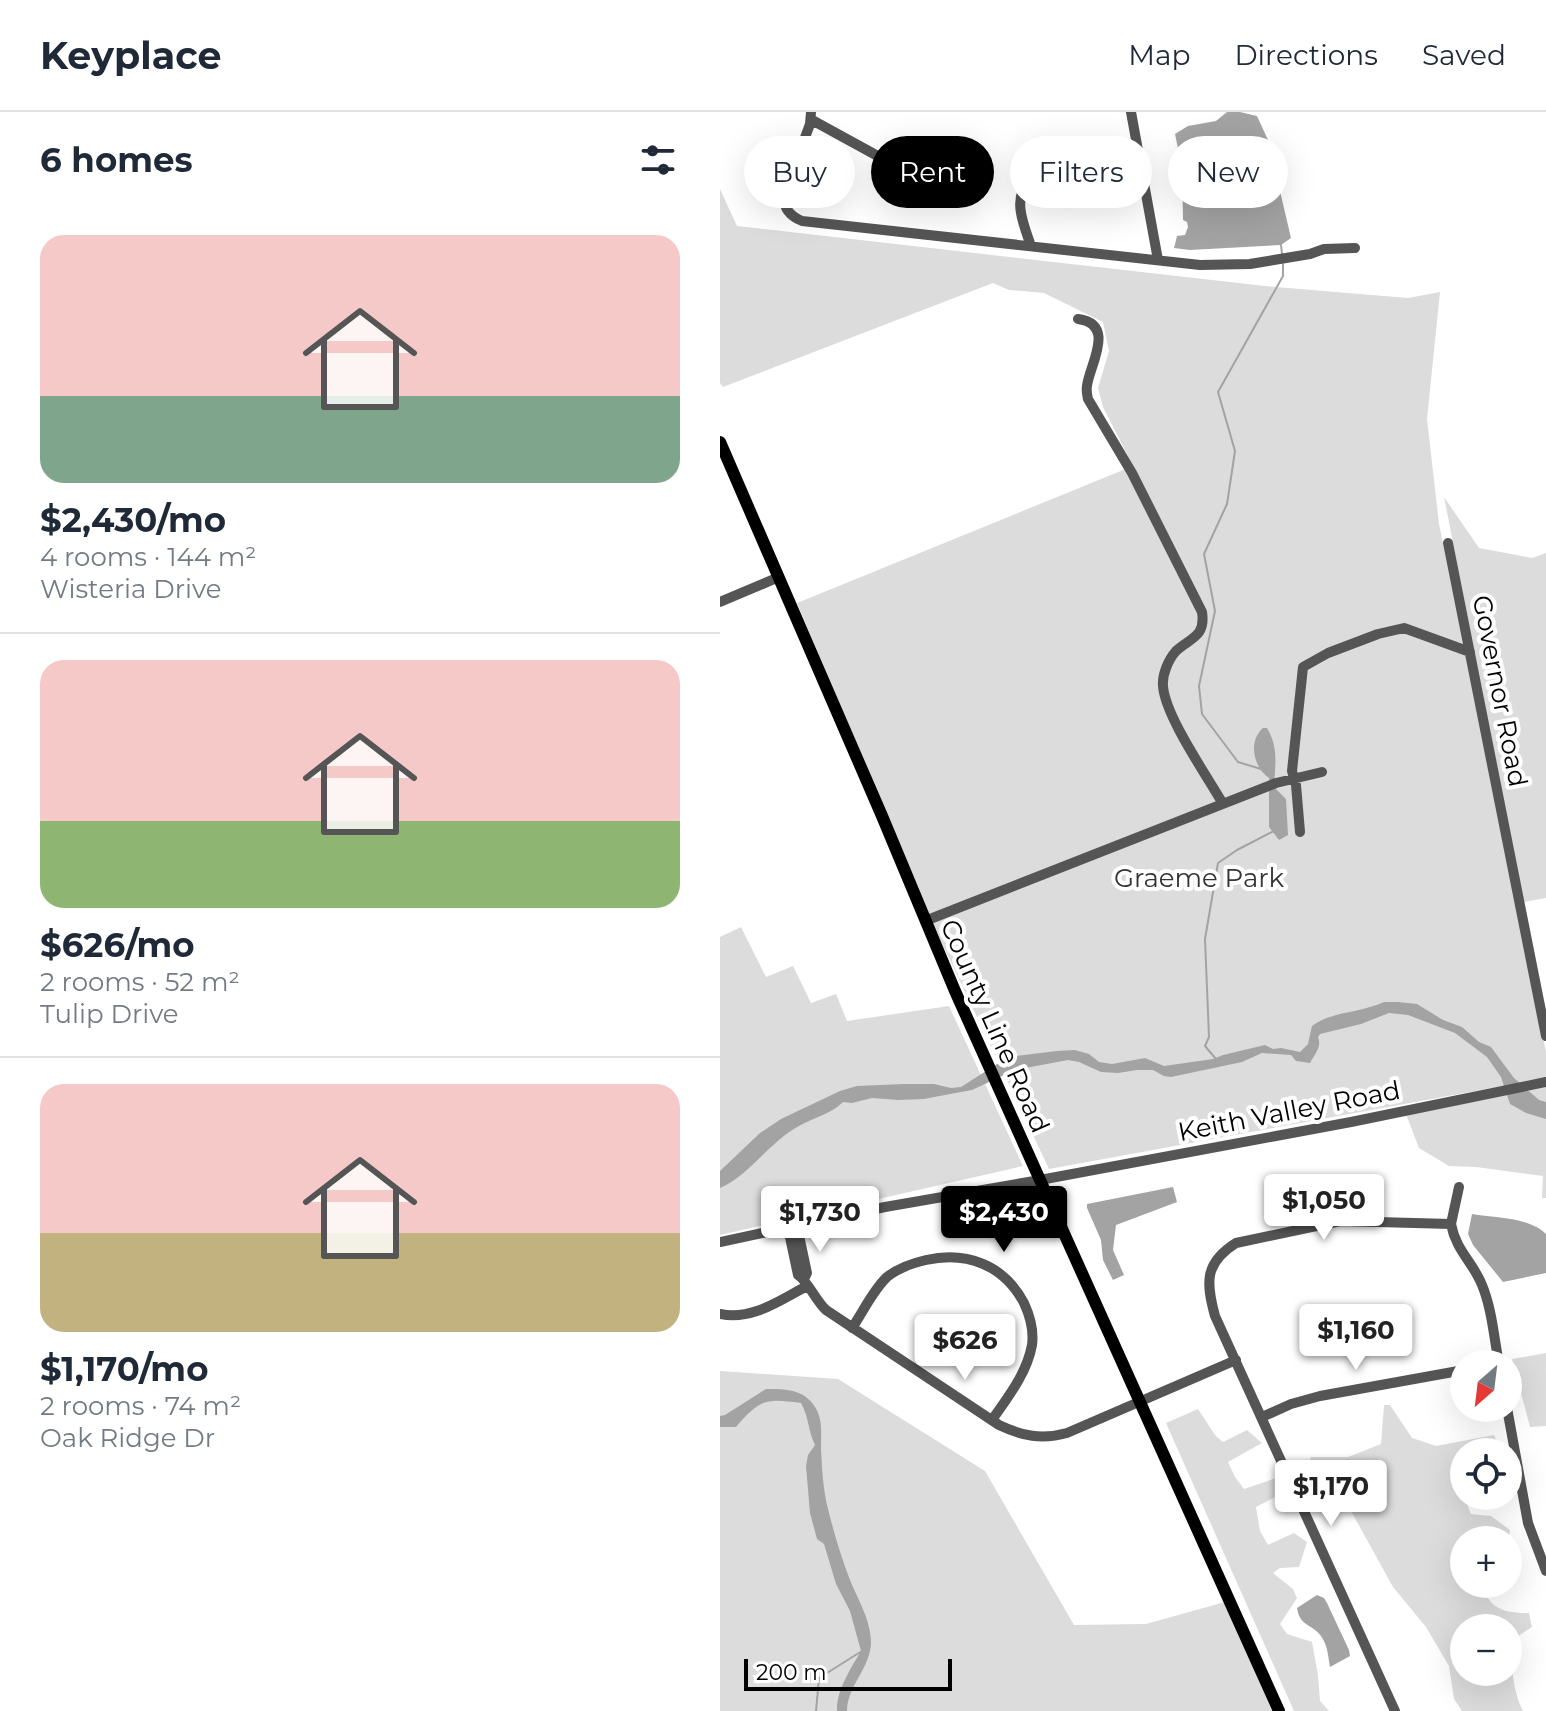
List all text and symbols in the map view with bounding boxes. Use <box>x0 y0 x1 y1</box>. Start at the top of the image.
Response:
text: Keyplace <box>40 32 221 79</box>
text: Map <box>1128 38 1190 72</box>
text: Directions <box>1234 38 1378 72</box>
text: Saved <box>1422 38 1506 72</box>
chip: Buy <box>744 136 855 208</box>
chip: Rent <box>871 136 994 208</box>
chip: Filters <box>1010 136 1152 208</box>
chip: New <box>1168 136 1288 208</box>
icon: filters <box>636 138 680 182</box>
text: 6 homes <box>40 139 193 181</box>
icon: home <box>288 287 432 431</box>
text: $2,430/mo <box>40 499 226 541</box>
text: 4 rooms · 144 m² <box>40 541 256 573</box>
text: Wisteria Drive <box>40 573 221 605</box>
street label: Governor Road <box>1466 592 1534 790</box>
icon: home <box>288 712 432 856</box>
park label: Graeme Park <box>1114 862 1284 894</box>
street label: County Line Road <box>934 914 1056 1138</box>
text: $626/mo <box>40 924 195 966</box>
text: 2 rooms · 52 m² <box>40 966 240 998</box>
text: Tulip Drive <box>40 998 179 1030</box>
street label: Keith Valley Road <box>1175 1074 1403 1148</box>
icon: home <box>288 1136 432 1280</box>
pin: $1,050 <box>1259 1174 1389 1242</box>
text: $1,050 <box>1282 1184 1366 1216</box>
pin: $1,730 <box>755 1186 885 1254</box>
pin: $2,430 <box>939 1186 1069 1254</box>
text: $1,730 <box>779 1196 861 1228</box>
text: $2,430 <box>959 1196 1049 1228</box>
pin: $1,160 <box>1291 1304 1421 1372</box>
pin: $626 <box>918 1314 1012 1382</box>
text: $1,160 <box>1317 1314 1395 1346</box>
text: $626 <box>932 1324 998 1356</box>
text: $1,170/mo <box>40 1348 208 1390</box>
north arrow <box>1450 1350 1522 1422</box>
map controls <box>1450 1350 1522 1686</box>
text: 2 rooms · 74 m² <box>40 1390 241 1422</box>
text: Oak Ridge Dr <box>40 1422 215 1454</box>
button: locate <box>1450 1438 1522 1510</box>
pin: $1,170 <box>1266 1460 1396 1528</box>
text: $1,170 <box>1293 1470 1369 1502</box>
button: + <box>1450 1526 1522 1598</box>
button: − <box>1450 1614 1522 1686</box>
scale bar <box>744 1655 952 1691</box>
text: 200 m <box>756 1659 827 1686</box>

